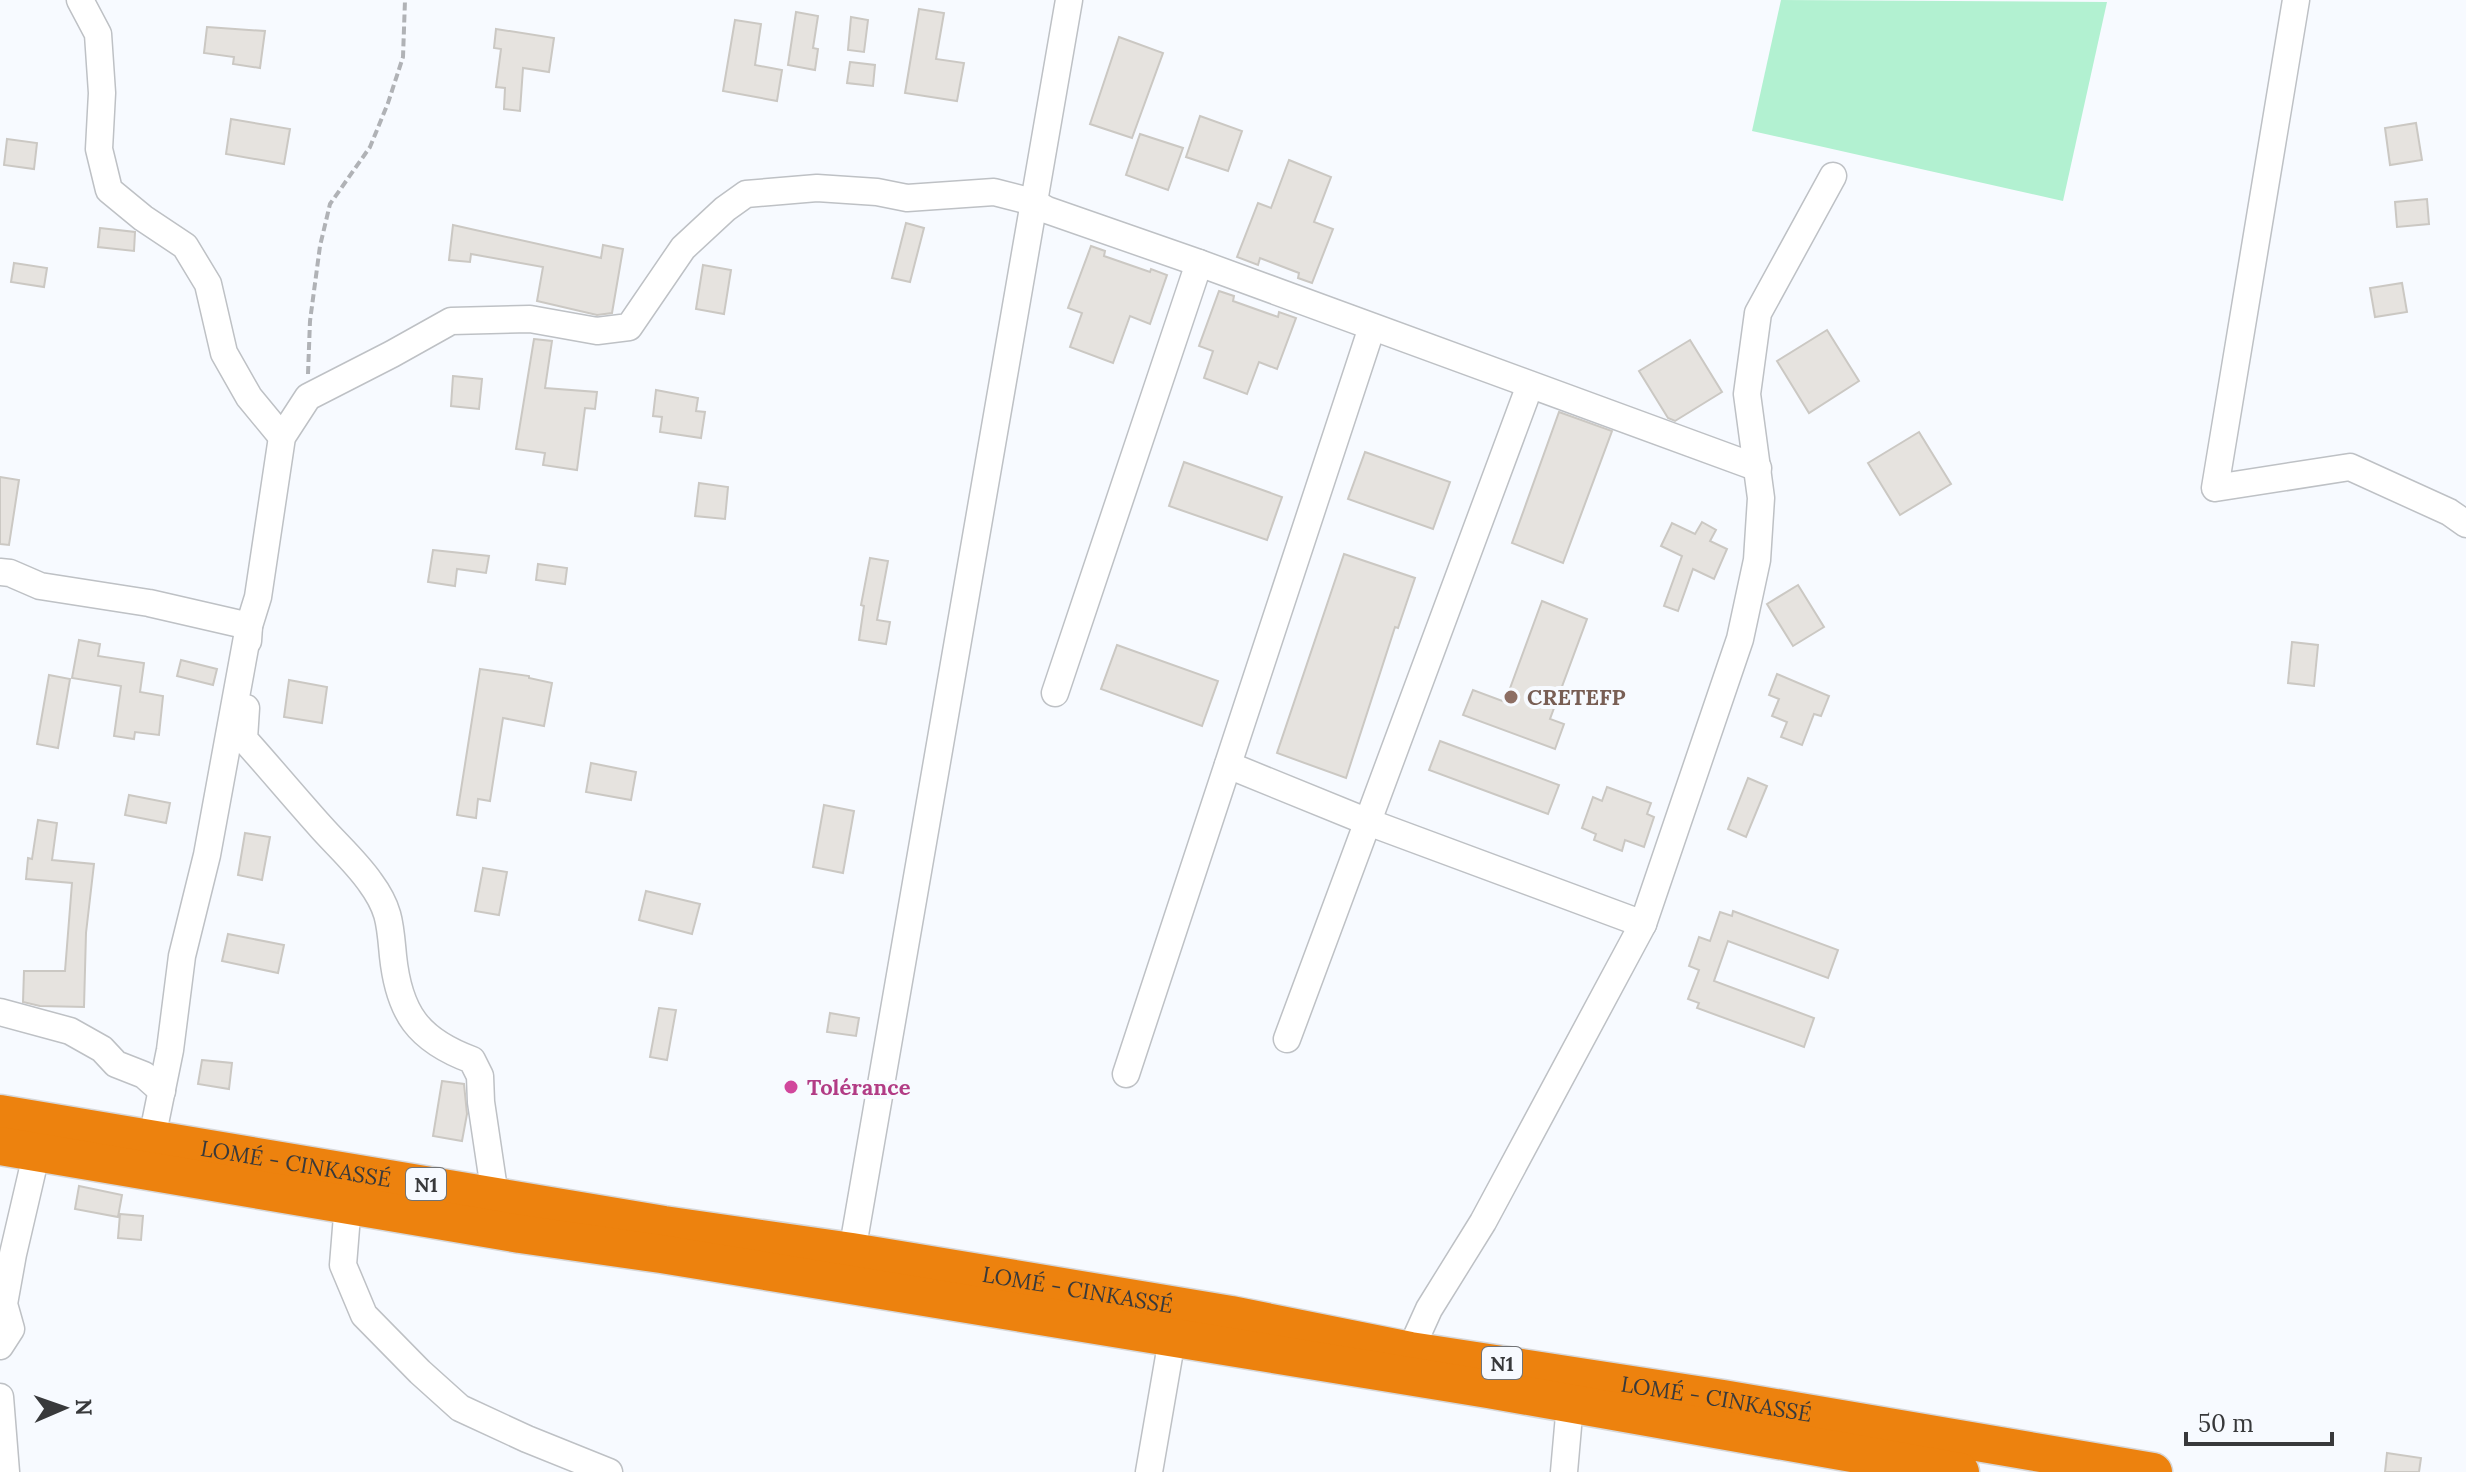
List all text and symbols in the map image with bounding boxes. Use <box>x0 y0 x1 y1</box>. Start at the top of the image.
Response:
place label: CRETEFP <box>1527 683 1626 711</box>
marker: CRETEFP <box>1502 688 1520 706</box>
place label: Tolérance <box>807 1073 911 1101</box>
marker: Tolérance <box>782 1078 800 1096</box>
street label: LOMÉ - CINKASSÉ <box>198 1134 393 1193</box>
road number: N1 <box>406 1168 446 1200</box>
street label: LOMÉ - CINKASSÉ <box>980 1260 1175 1319</box>
road number: N1 <box>1482 1347 1522 1379</box>
north arrow <box>24 1368 104 1448</box>
street label: LOMÉ - CINKASSÉ <box>1619 1370 1814 1428</box>
scale bar <box>2186 1396 2332 1446</box>
text: N <box>70 1398 98 1416</box>
text: 50 m <box>2198 1408 2254 1439</box>

